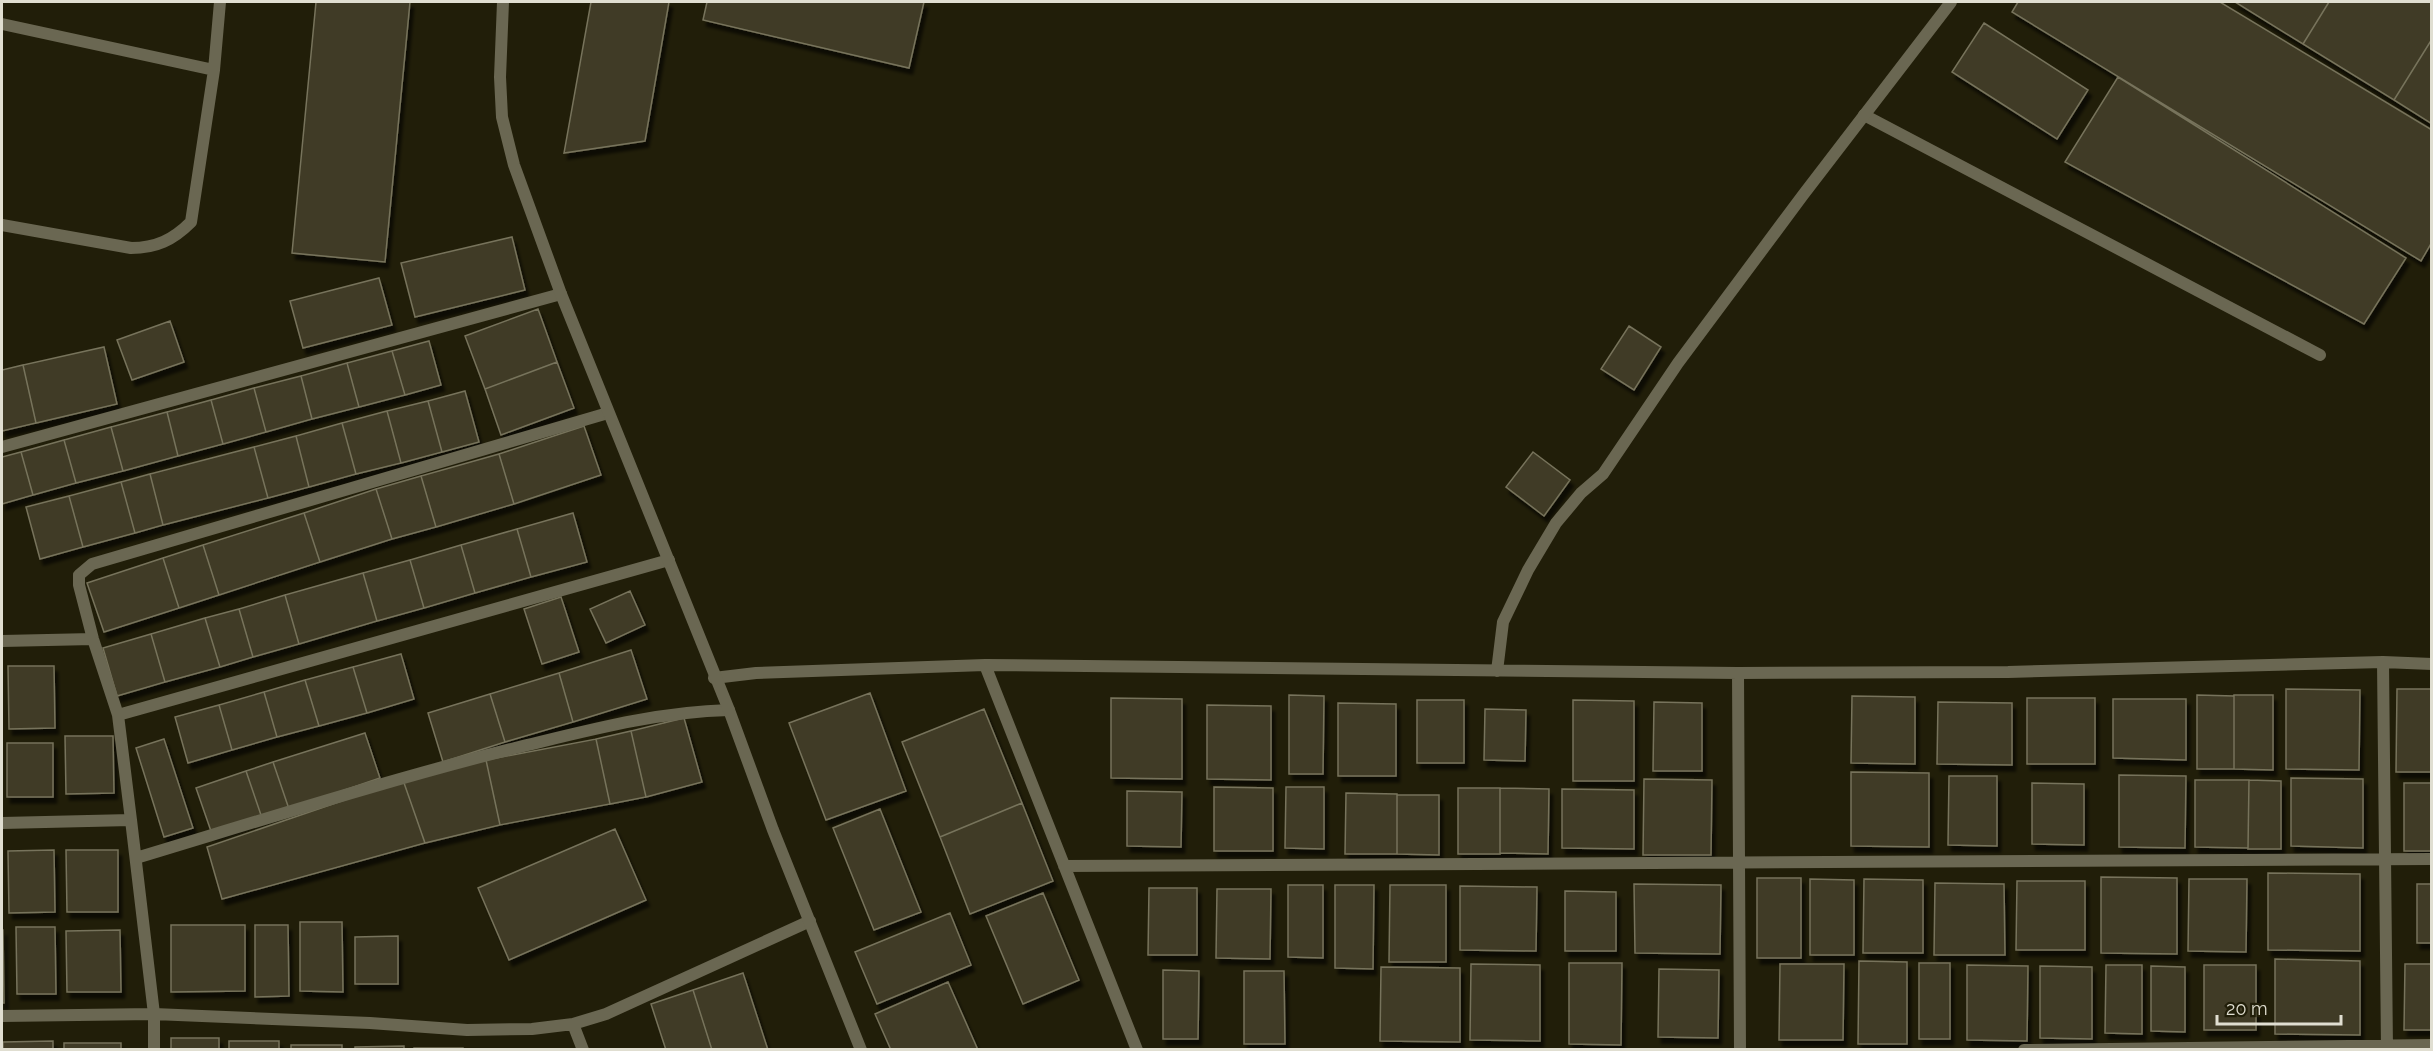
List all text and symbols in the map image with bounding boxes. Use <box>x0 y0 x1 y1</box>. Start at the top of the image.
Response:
scale bar <box>2217 988 2342 1026</box>
text: 20 m <box>2226 998 2268 1019</box>

